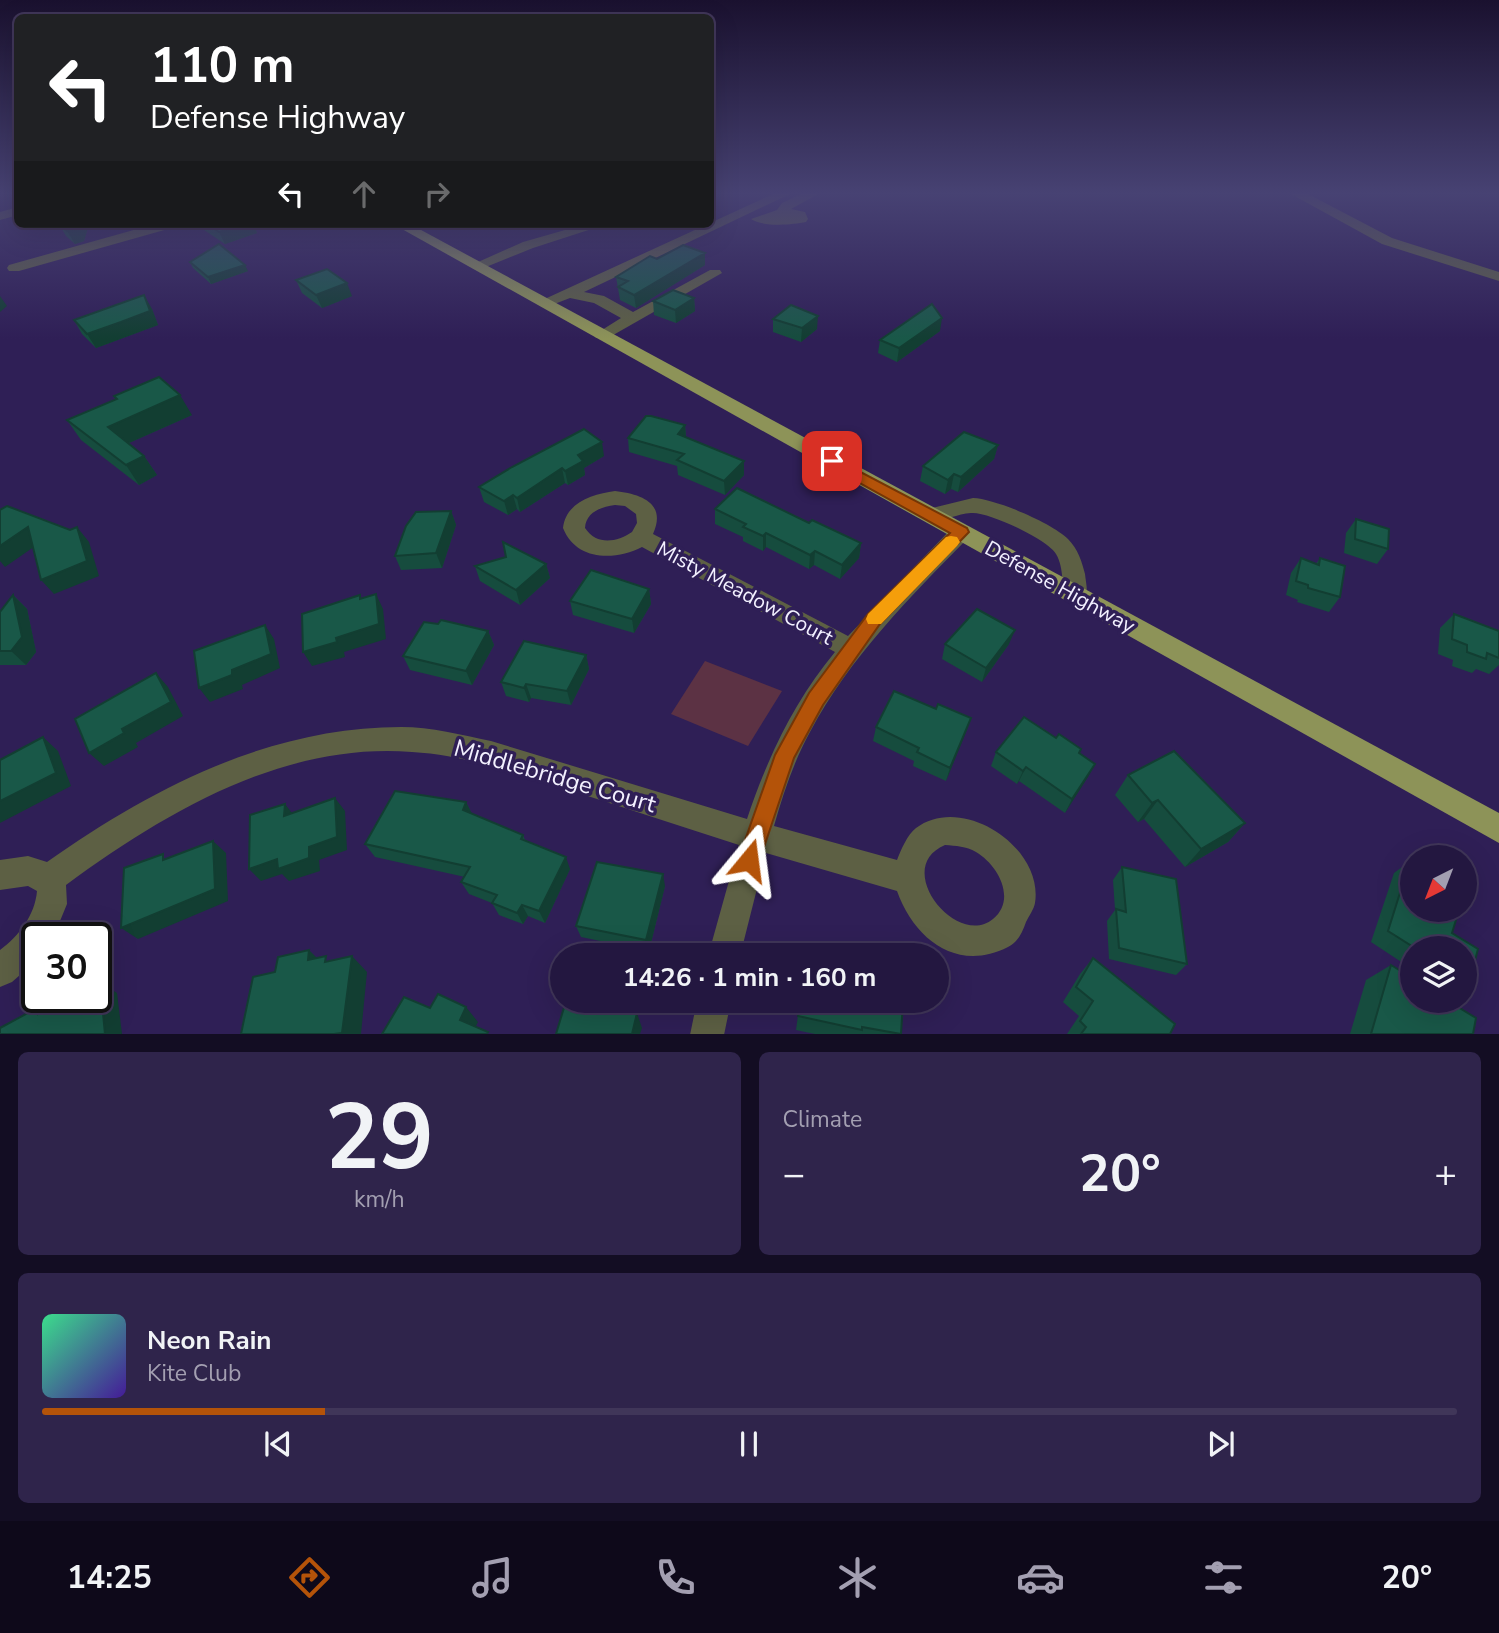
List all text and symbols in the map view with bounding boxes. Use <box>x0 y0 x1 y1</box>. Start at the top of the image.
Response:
text: 110 m <box>150 32 294 99</box>
icon: left <box>35 42 126 133</box>
text: Defense Highway <box>150 96 405 139</box>
icon: left <box>272 175 310 213</box>
icon: ahead <box>345 175 383 213</box>
icon: right <box>418 175 456 213</box>
pin <box>802 431 862 491</box>
icon: arrive <box>813 442 851 480</box>
street label: Defense Highway <box>980 534 1140 640</box>
street label: Misty Meadow Court <box>652 535 839 652</box>
street label: Middlebridge Court <box>450 732 660 820</box>
position arrow <box>712 823 786 897</box>
north arrow <box>1400 845 1477 922</box>
map controls <box>1400 845 1477 1013</box>
speed limit sign: 30 <box>21 922 112 1013</box>
button: layers <box>1400 936 1477 1013</box>
text: 14:26 · 1 min · 160 m <box>623 960 876 995</box>
text: 29 <box>325 1076 434 1200</box>
text: Climate <box>783 1104 862 1135</box>
text: 20° <box>1079 1138 1161 1209</box>
text: − <box>783 1149 805 1200</box>
text: + <box>1434 1149 1457 1200</box>
text: km/h <box>354 1184 405 1215</box>
text: Neon Rain <box>147 1323 272 1358</box>
text: Kite Club <box>147 1358 241 1389</box>
icon: previous <box>259 1425 297 1463</box>
icon: pause <box>730 1425 768 1463</box>
icon: next <box>1202 1425 1240 1463</box>
icon: directions <box>285 1553 334 1602</box>
icon: music <box>468 1553 517 1602</box>
icon: phone <box>651 1553 700 1602</box>
icon: climate <box>833 1553 882 1602</box>
icon: car <box>1016 1553 1065 1602</box>
icon: filters <box>1199 1553 1248 1602</box>
text: 14:25 <box>67 1556 152 1599</box>
text: 20° <box>1382 1556 1432 1599</box>

